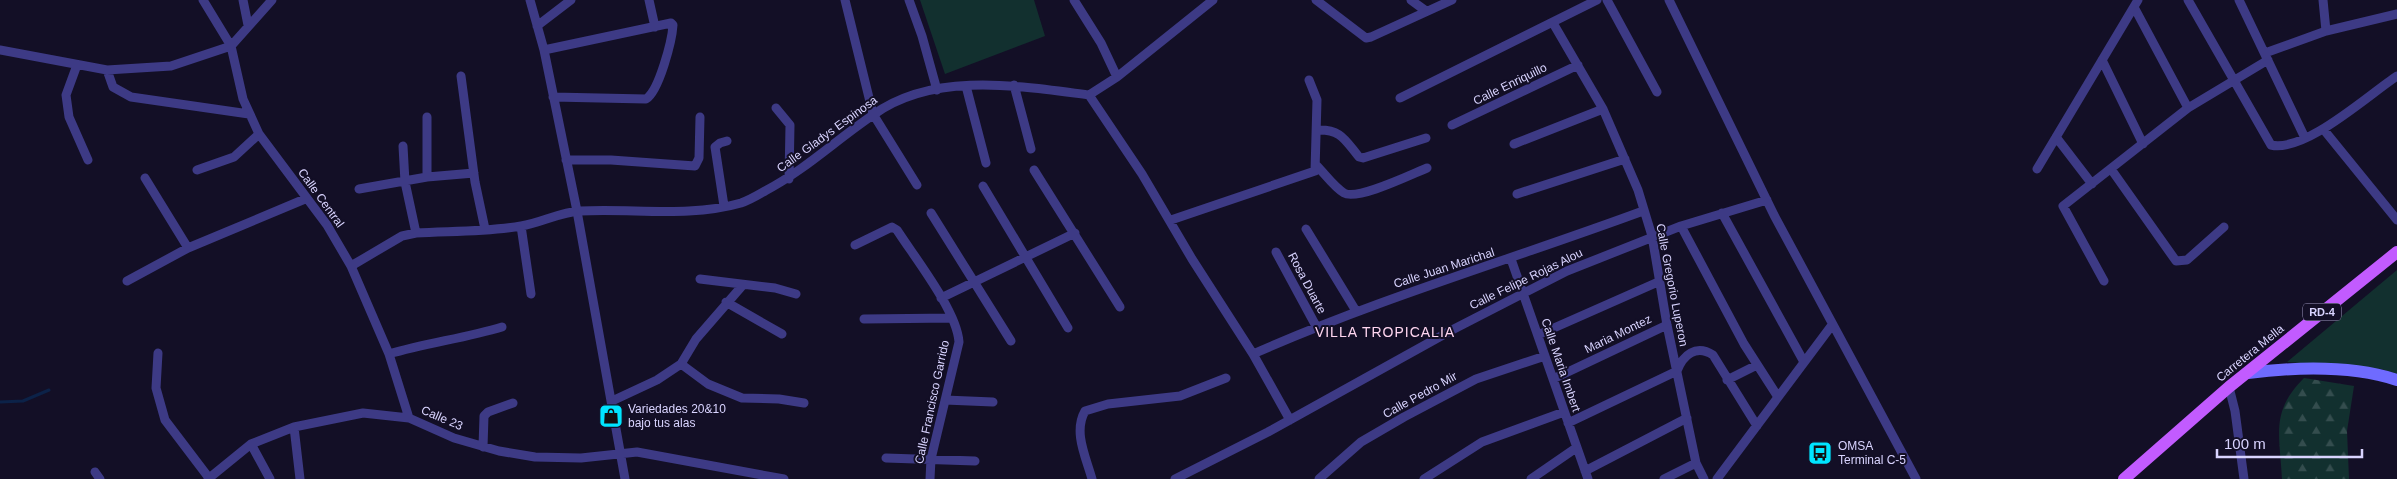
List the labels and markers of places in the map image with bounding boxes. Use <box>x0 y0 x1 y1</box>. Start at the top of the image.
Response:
place label: Variedades 20&10 bajo tus alas <box>628 402 726 430</box>
shop icon: Variedades 20&10 bajo tus alas <box>598 403 624 429</box>
place label: OMSA Terminal C-5 <box>1838 439 1906 467</box>
bus stop icon: OMSA Terminal C-5 <box>1807 440 1833 466</box>

